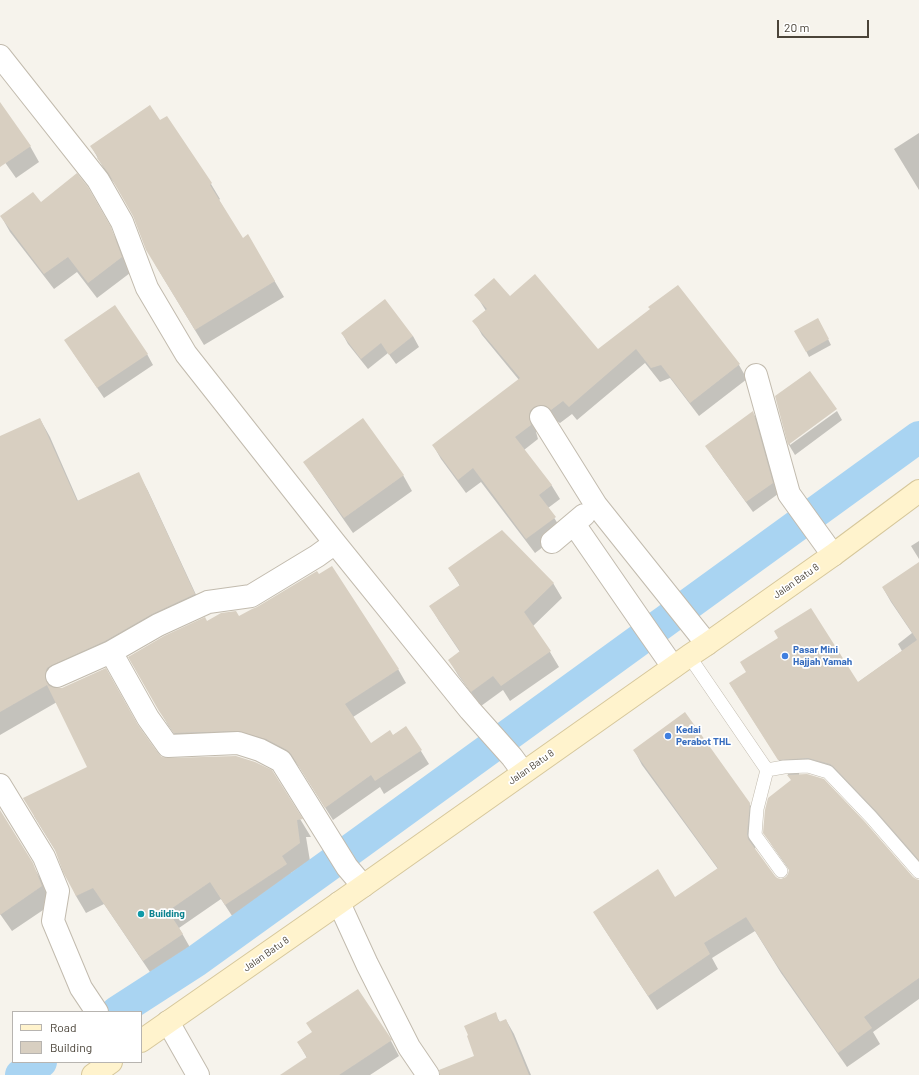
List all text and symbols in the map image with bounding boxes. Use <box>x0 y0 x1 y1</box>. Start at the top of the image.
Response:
scale bar <box>779 12 871 38</box>
text: 20 m <box>784 20 810 34</box>
street label: Jalan Batu 8 <box>771 561 821 601</box>
place label: Pasar Mini Hajjah Yamah <box>793 644 852 668</box>
marker: Pasar Mini Hajjah Yamah <box>780 651 790 661</box>
place label: Kedai Perabot THL <box>676 724 731 748</box>
marker: Kedai Perabot THL <box>663 731 673 741</box>
street label: Jalan Batu 8 <box>506 747 556 787</box>
place label: Building <box>149 908 185 920</box>
marker: Building <box>136 909 146 919</box>
street label: Jalan Batu 8 <box>241 934 291 974</box>
legend <box>12 1011 142 1063</box>
text: Road <box>50 1020 77 1034</box>
text: Building <box>50 1040 92 1054</box>

